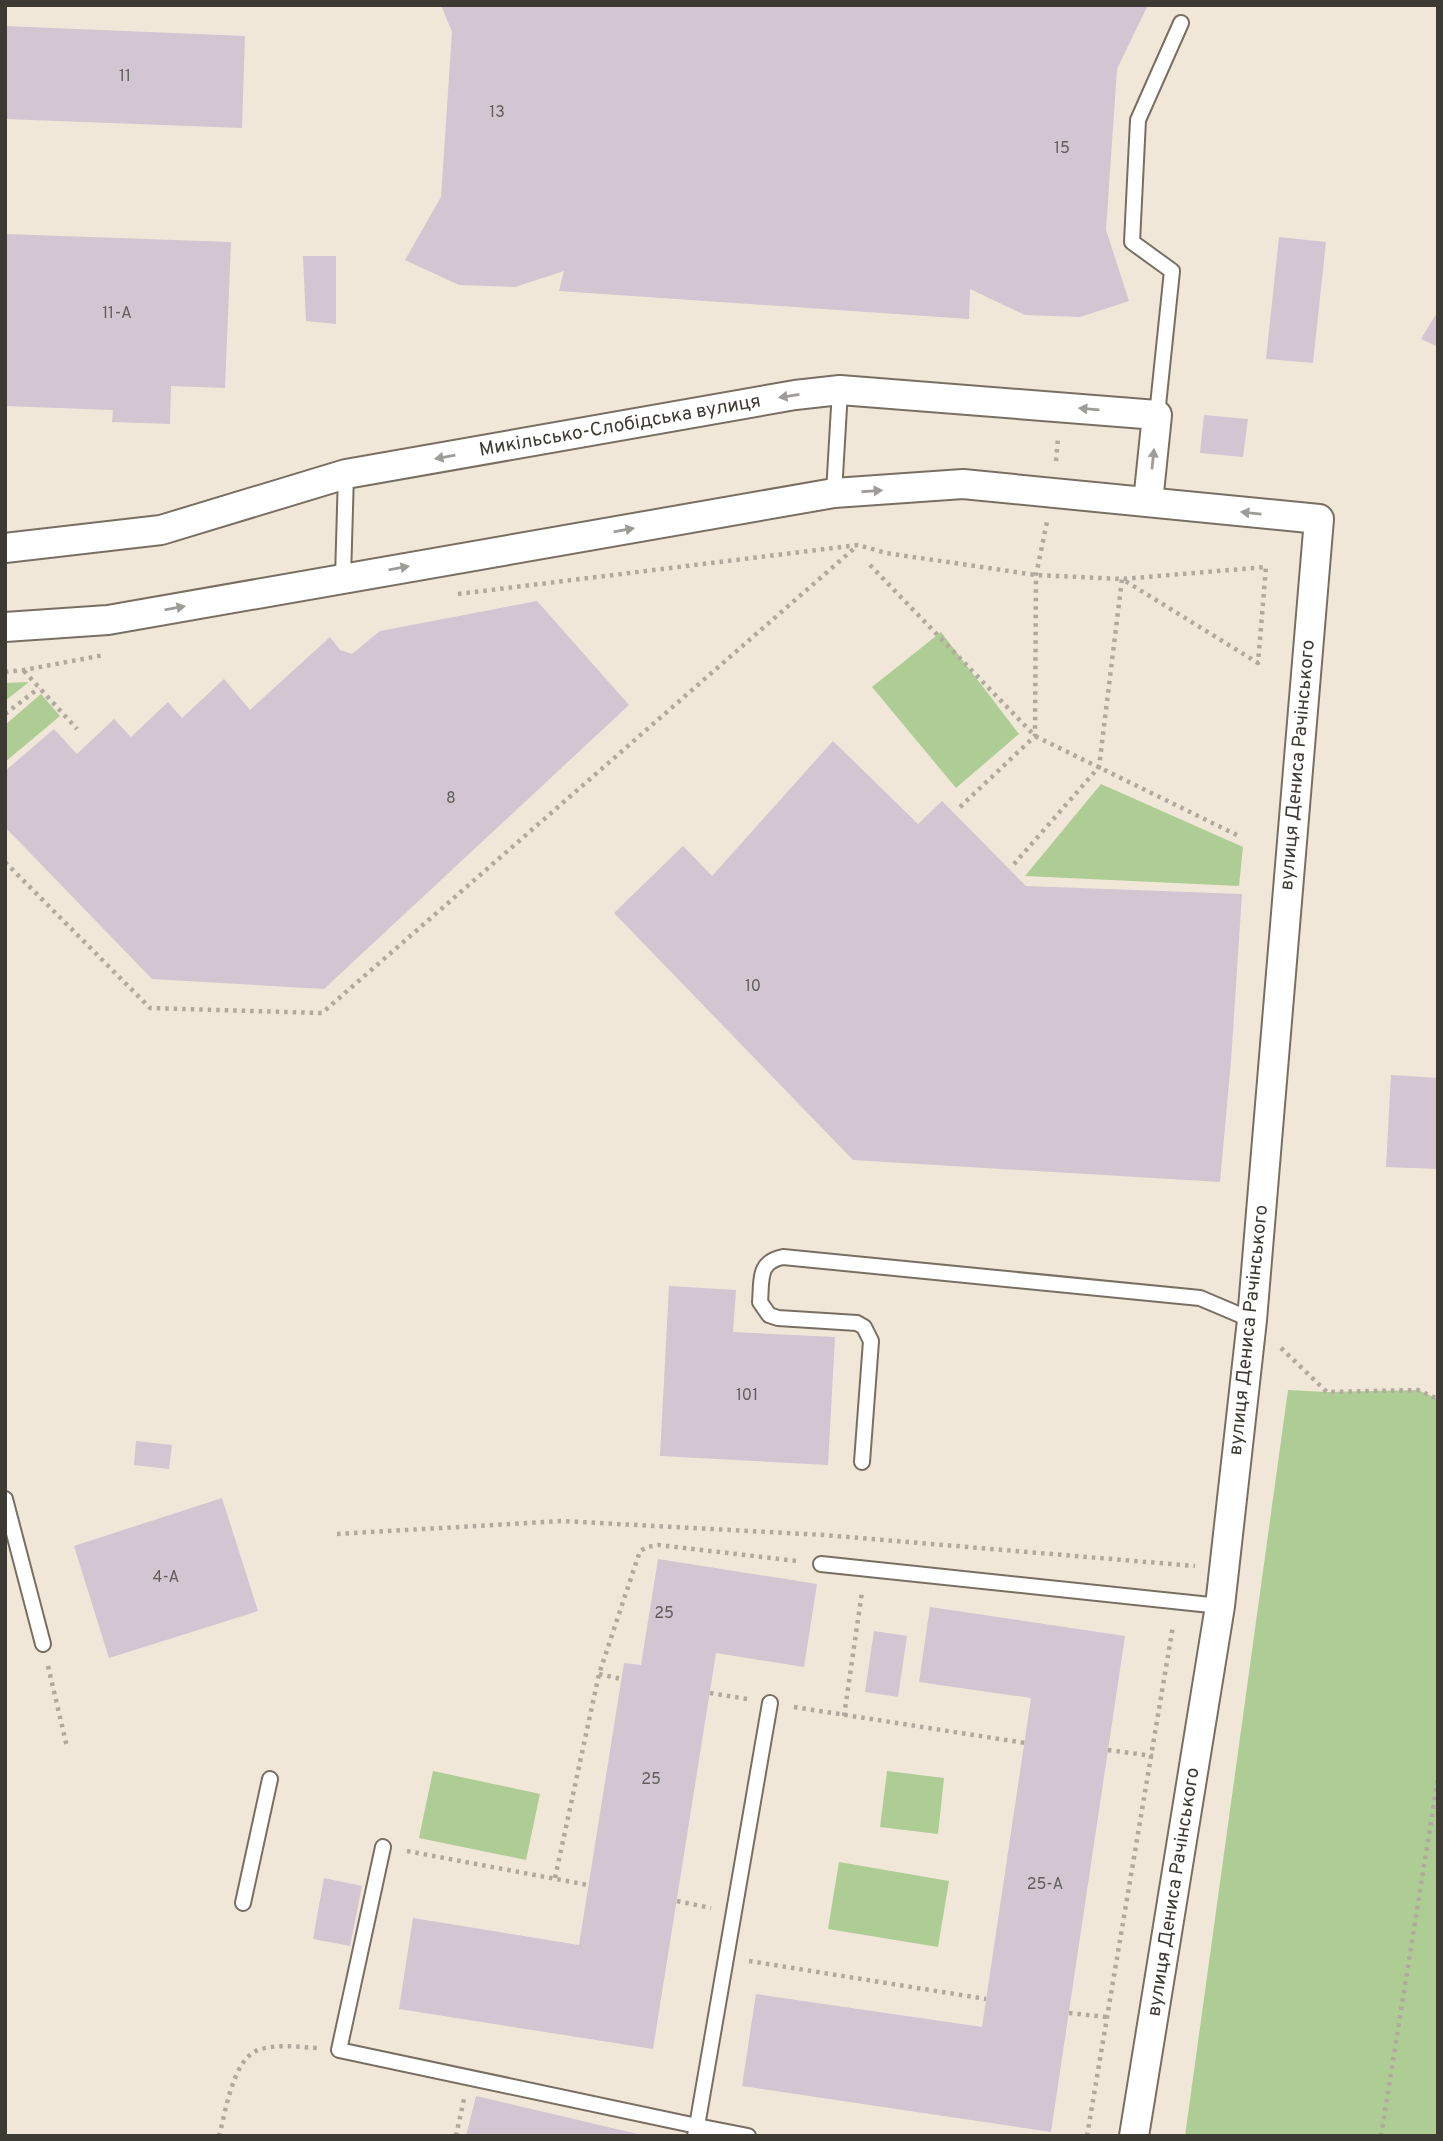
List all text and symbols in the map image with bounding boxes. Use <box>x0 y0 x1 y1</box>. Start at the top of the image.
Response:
house number: 11 <box>119 67 131 87</box>
house number: 13 <box>489 103 505 123</box>
house number: 15 <box>1054 139 1070 159</box>
house number: 11-А <box>102 304 132 324</box>
street label: Микільсько-Слобідська вулиця <box>477 389 763 463</box>
one-way arrow <box>778 391 800 402</box>
one-way arrow <box>1078 403 1100 414</box>
one-way arrow <box>1147 447 1158 469</box>
one-way arrow <box>433 452 455 463</box>
one-way arrow <box>862 485 884 496</box>
one-way arrow <box>1239 507 1261 518</box>
one-way arrow <box>613 524 635 535</box>
one-way arrow <box>389 562 411 573</box>
one-way arrow <box>165 602 187 613</box>
street label: вулиця Дениса Рачінського <box>1275 639 1321 891</box>
house number: 8 <box>446 789 456 809</box>
house number: 10 <box>745 977 761 997</box>
street label: вулиця Дениса Рачінського <box>1224 1204 1274 1456</box>
house number: 101 <box>736 1386 758 1406</box>
house number: 4-А <box>153 1568 180 1588</box>
house number: 25 <box>654 1604 674 1624</box>
street label: вулиця Дениса Рачінського <box>1142 1766 1206 2018</box>
house number: 25 <box>641 1770 661 1790</box>
house number: 25-А <box>1027 1875 1063 1895</box>

